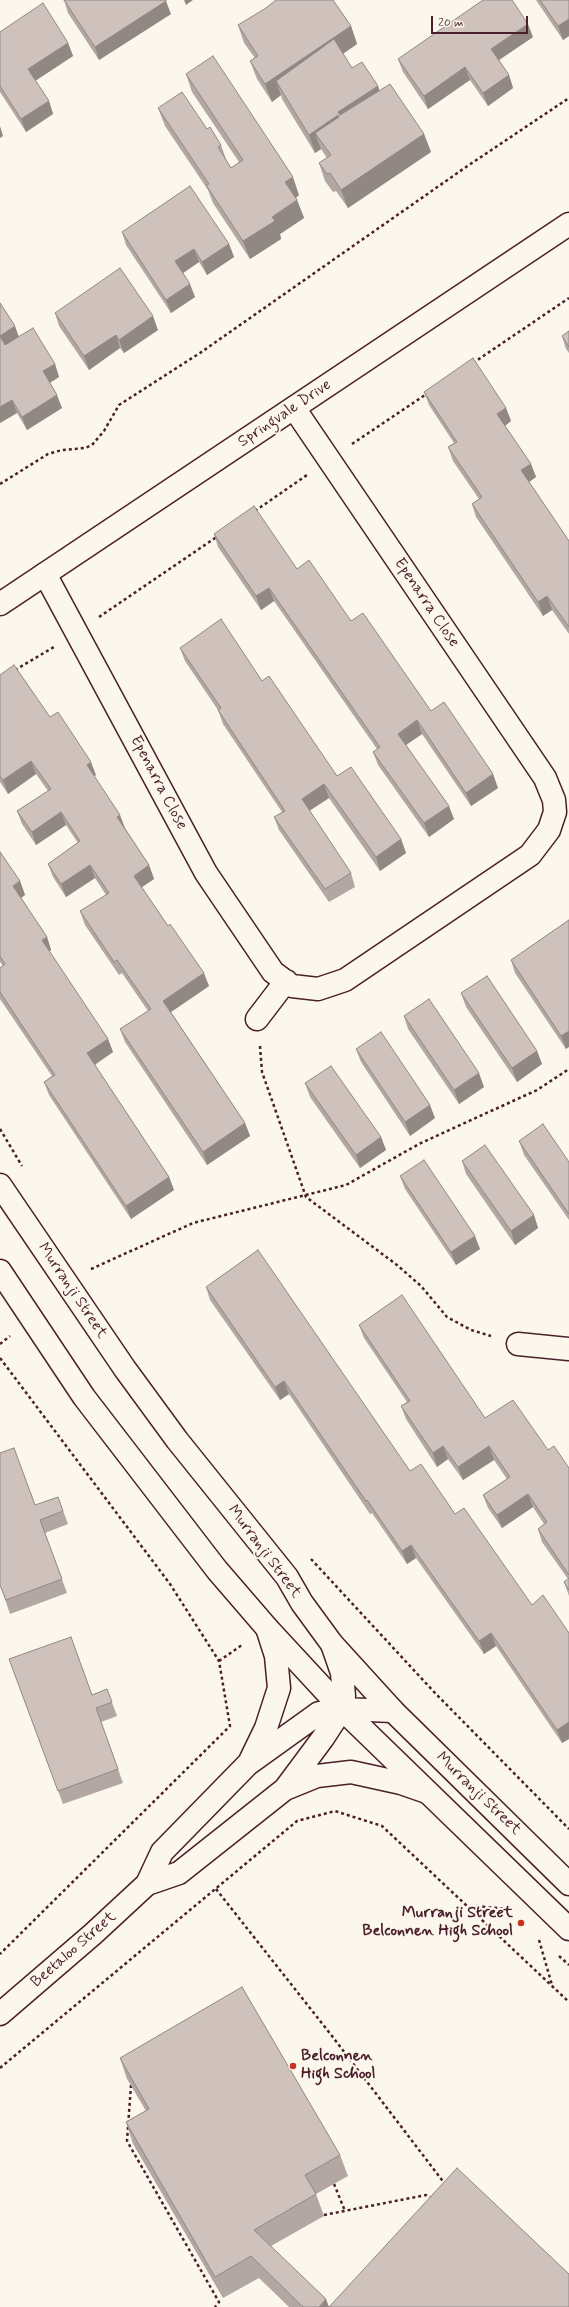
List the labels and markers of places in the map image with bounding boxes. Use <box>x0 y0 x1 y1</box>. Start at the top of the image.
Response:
place label: Murranji Street Belconnen High School <box>362 1904 513 1942</box>
marker: Murranji Street Belconnen High School <box>516 1918 526 1928</box>
place label: Belconnen High School <box>301 2047 376 2085</box>
marker: Belconnen High School <box>288 2061 298 2071</box>

